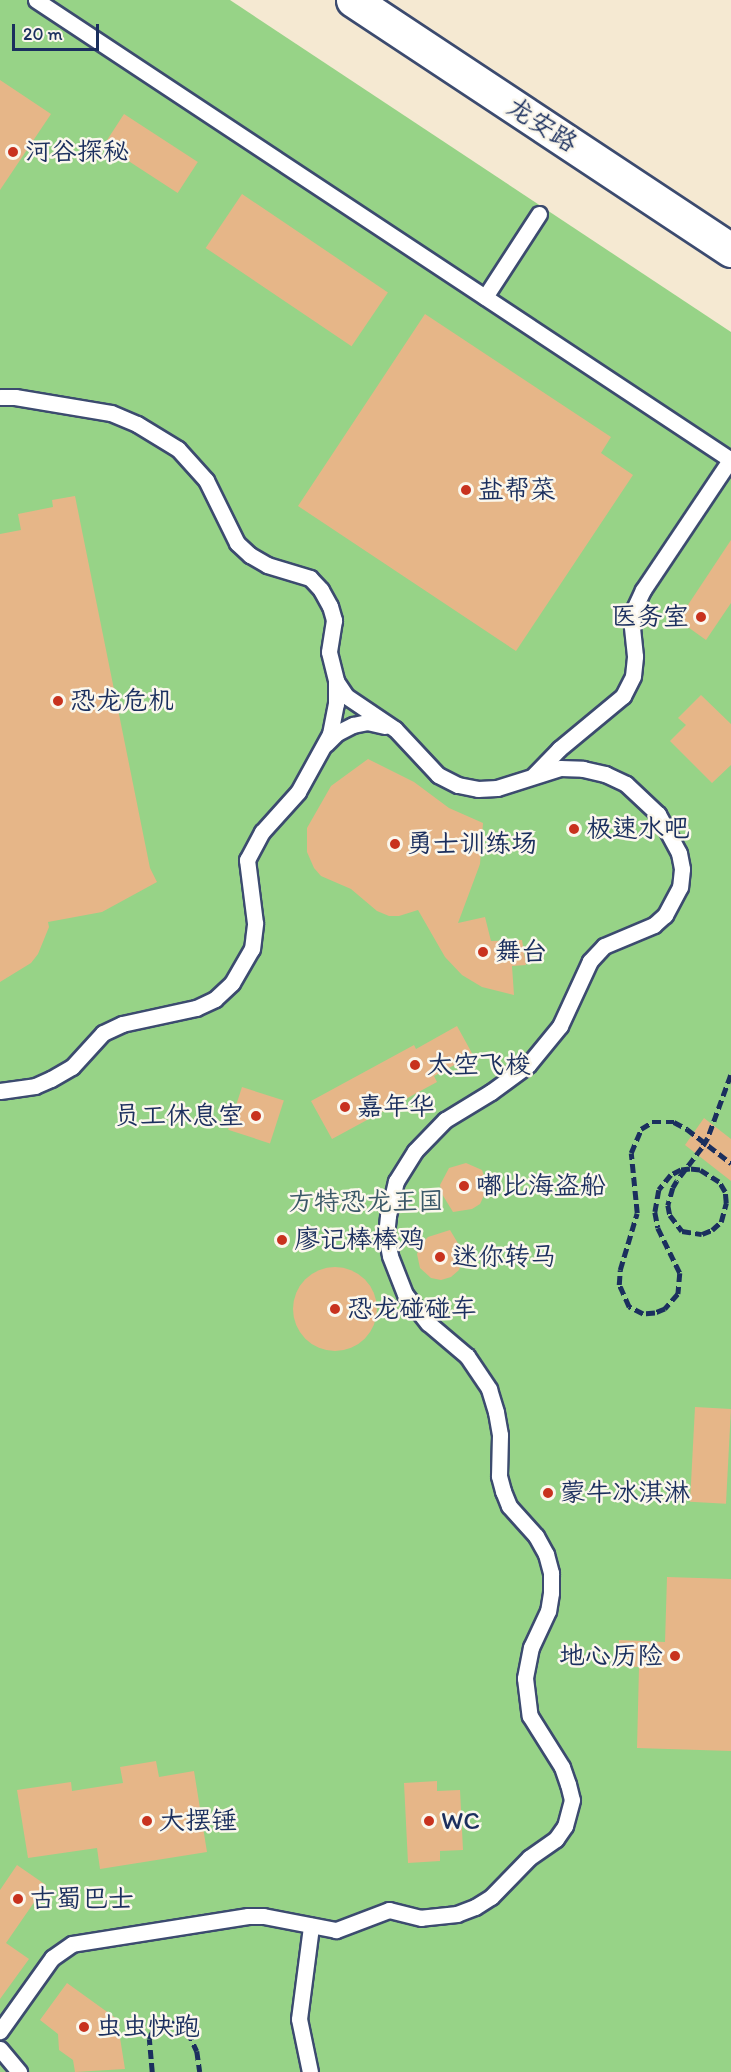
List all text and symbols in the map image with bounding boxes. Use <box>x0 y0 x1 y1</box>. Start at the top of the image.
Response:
scale bar <box>15 12 102 50</box>
text: 20 m <box>23 23 63 45</box>
street label: 龙安路 <box>501 91 583 159</box>
place label: 河谷探秘 <box>25 136 129 168</box>
marker: 河谷探秘 <box>6 145 20 159</box>
place label: 盐帮菜 <box>478 474 556 506</box>
marker: 盐帮菜 <box>459 483 473 497</box>
place label: 医务室 <box>611 601 689 633</box>
marker: 医务室 <box>694 610 708 624</box>
place label: 恐龙危机 <box>70 685 174 717</box>
marker: 恐龙危机 <box>51 694 65 708</box>
place label: 极速水吧 <box>586 813 690 845</box>
marker: 极速水吧 <box>567 822 581 836</box>
place label: 勇士训练场 <box>407 828 537 860</box>
marker: 勇士训练场 <box>388 837 402 851</box>
place label: 舞台 <box>495 936 547 968</box>
marker: 舞台 <box>476 945 490 959</box>
place label: 太空飞梭 <box>427 1049 531 1081</box>
marker: 太空飞梭 <box>408 1058 422 1072</box>
place label: 嘉年华 <box>357 1091 435 1123</box>
place label: 员工休息室 <box>114 1100 244 1132</box>
marker: 嘉年华 <box>338 1100 352 1114</box>
marker: 员工休息室 <box>249 1109 263 1123</box>
place label: 嘟比海盗船 <box>476 1170 606 1202</box>
marker: 嘟比海盗船 <box>457 1179 471 1193</box>
park label: 方特恐龙王国 <box>288 1186 444 1218</box>
place label: 廖记棒棒鸡 <box>294 1224 424 1256</box>
marker: 廖记棒棒鸡 <box>275 1233 289 1247</box>
place label: 迷你转马 <box>452 1241 556 1273</box>
marker: 迷你转马 <box>433 1250 447 1264</box>
place label: 恐龙碰碰车 <box>347 1293 477 1325</box>
marker: 恐龙碰碰车 <box>328 1302 342 1316</box>
place label: 蒙牛冰淇淋 <box>560 1477 690 1509</box>
marker: 蒙牛冰淇淋 <box>541 1486 555 1500</box>
place label: 地心历险 <box>559 1640 663 1672</box>
marker: 地心历险 <box>668 1649 682 1663</box>
place label: 大摆锤 <box>159 1805 237 1837</box>
place label: WC <box>441 1805 480 1837</box>
marker: 大摆锤 <box>140 1814 154 1828</box>
marker: WC <box>422 1814 436 1828</box>
place label: 古蜀巴士 <box>30 1883 134 1915</box>
marker: 古蜀巴士 <box>11 1892 25 1906</box>
place label: 虫虫快跑 <box>96 2011 200 2043</box>
marker: 虫虫快跑 <box>77 2020 91 2034</box>

